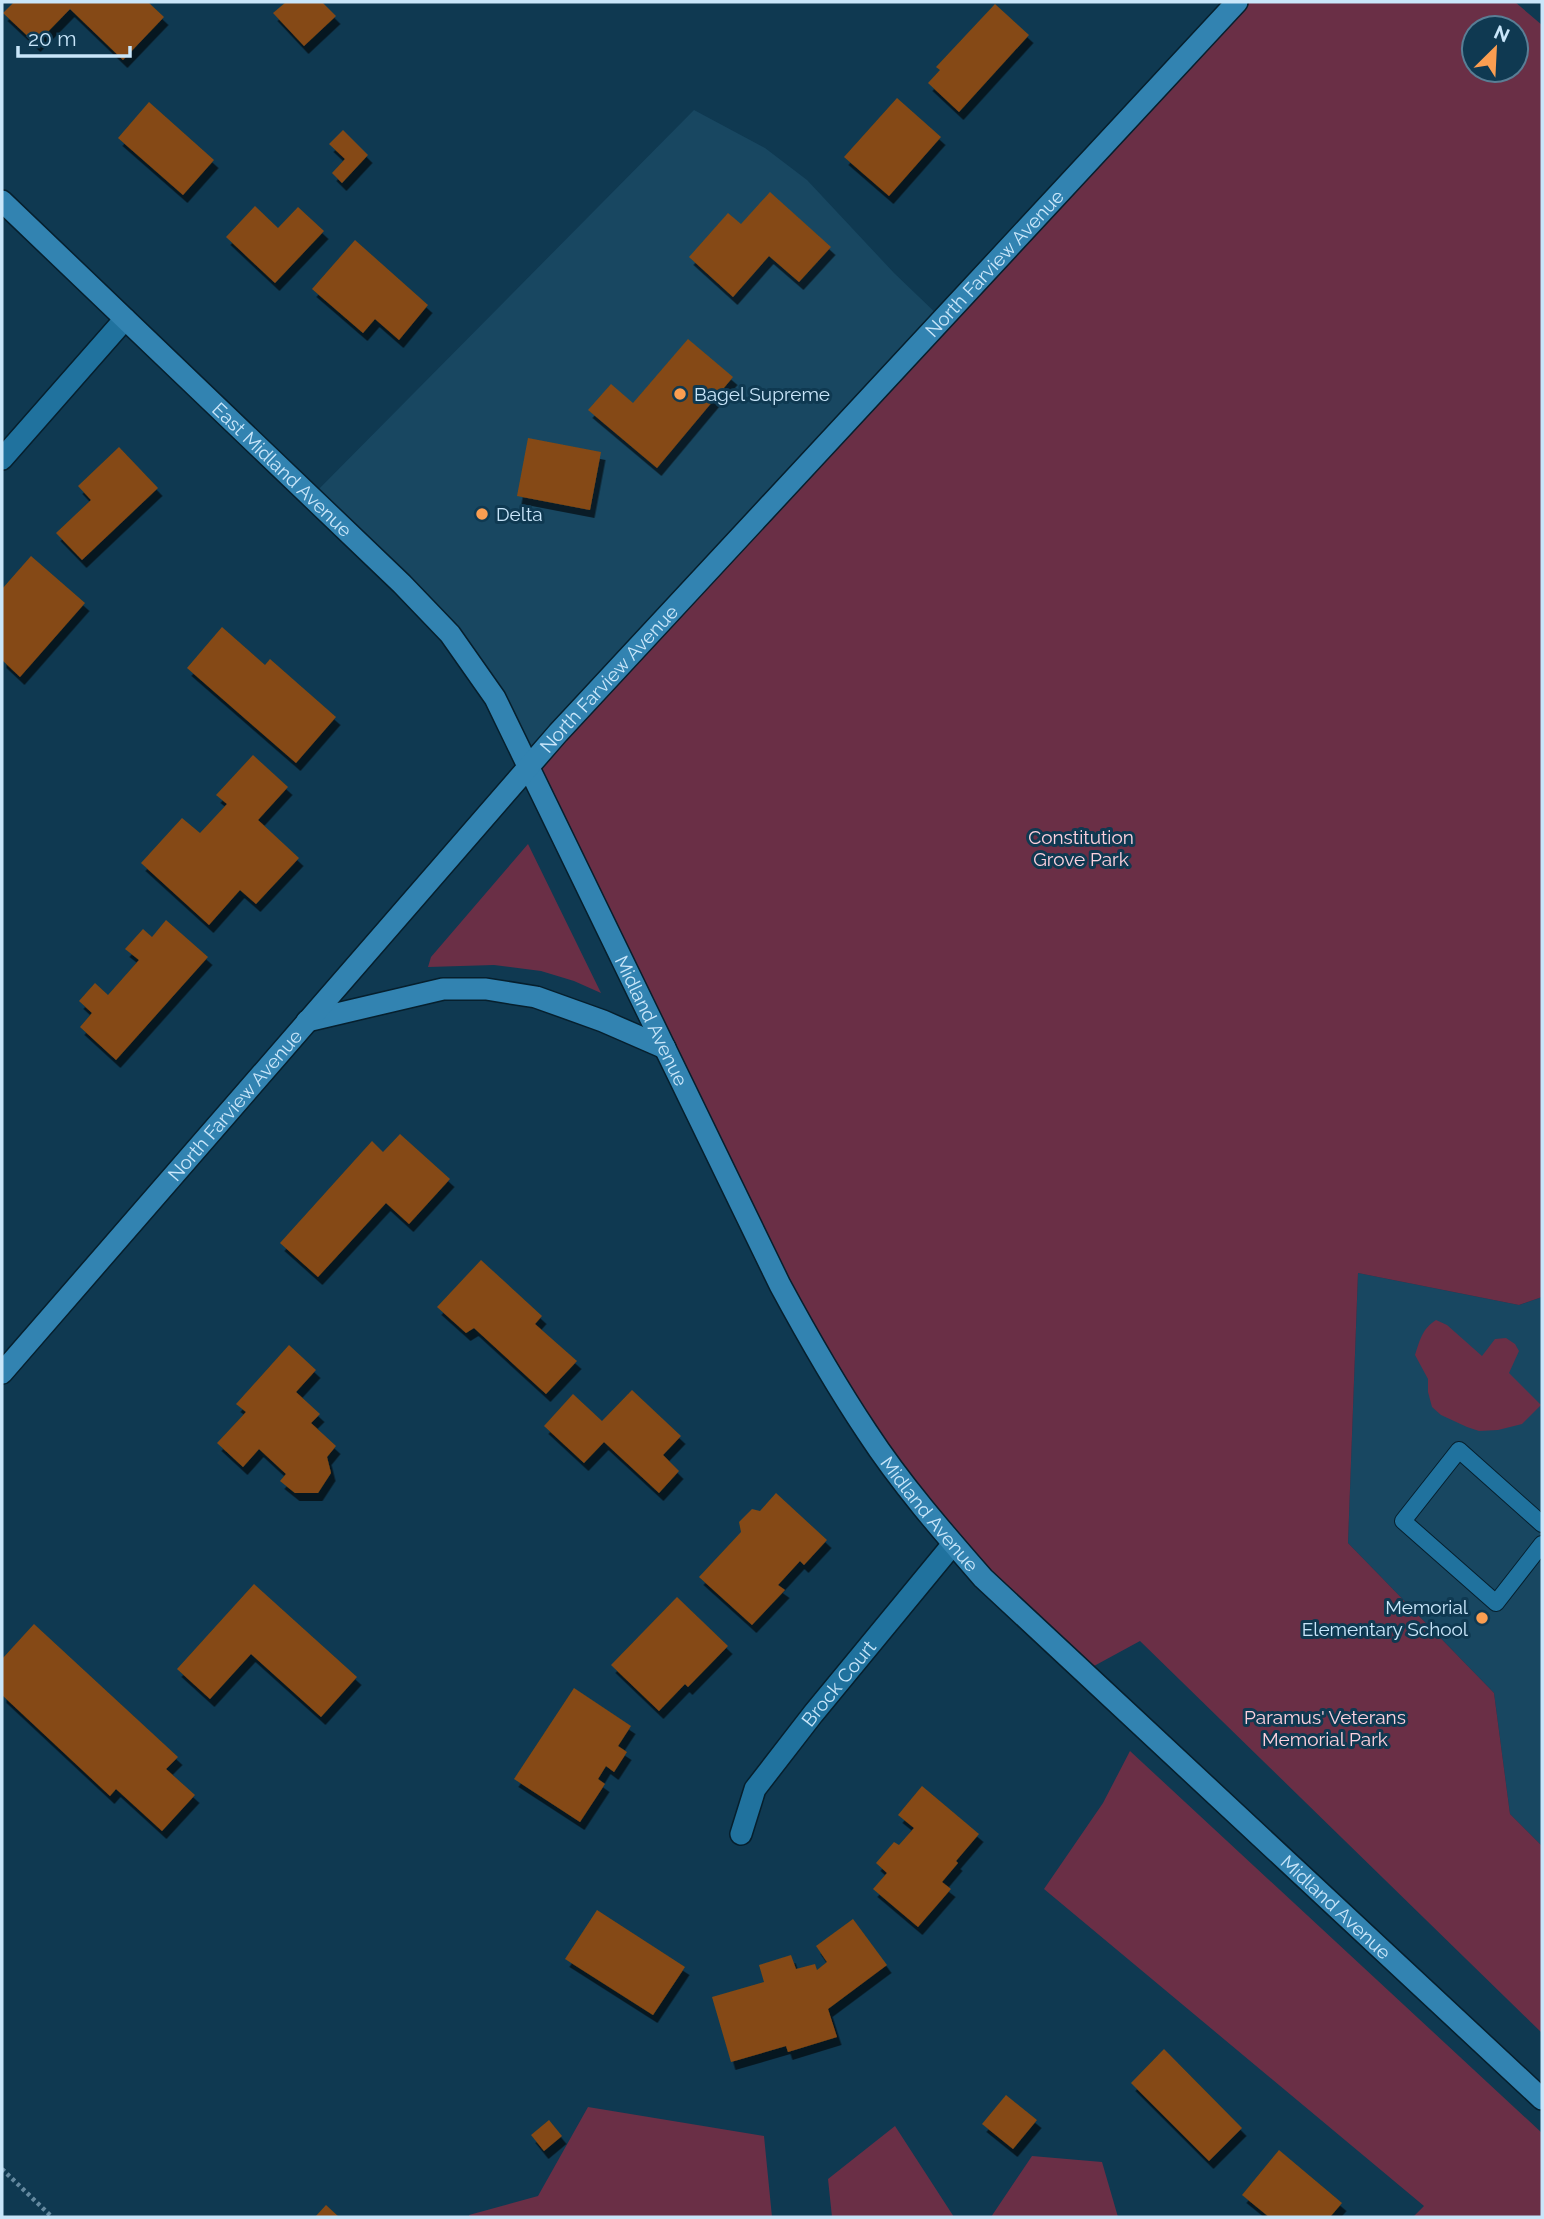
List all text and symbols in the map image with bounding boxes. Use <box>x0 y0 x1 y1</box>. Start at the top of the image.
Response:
scale bar <box>18 14 130 58</box>
north arrow <box>1460 14 1530 84</box>
text: N <box>1491 20 1513 46</box>
text: 20 m <box>28 26 76 51</box>
street label: North Farview Avenue <box>921 185 1068 341</box>
place label: Bagel Supreme <box>694 383 830 405</box>
marker: Bagel Supreme <box>672 386 688 402</box>
street label: East Midland Avenue <box>208 398 356 541</box>
place label: Delta <box>496 503 543 525</box>
marker: Delta <box>474 506 490 522</box>
street label: North Farview Avenue <box>535 600 682 757</box>
park label: Constitution Grove Park <box>1028 826 1134 870</box>
street label: Midland Avenue <box>611 952 693 1089</box>
street label: North Farview Avenue <box>163 1025 306 1185</box>
street label: Midland Avenue <box>876 1452 983 1576</box>
place label: Memorial Elementary School <box>1302 1596 1469 1640</box>
marker: Memorial Elementary School <box>1474 1610 1490 1626</box>
street label: Brock Court <box>797 1635 881 1730</box>
park label: Paramus' Veterans Memorial Park <box>1244 1706 1406 1750</box>
street label: Midland Avenue <box>1277 1851 1396 1964</box>

